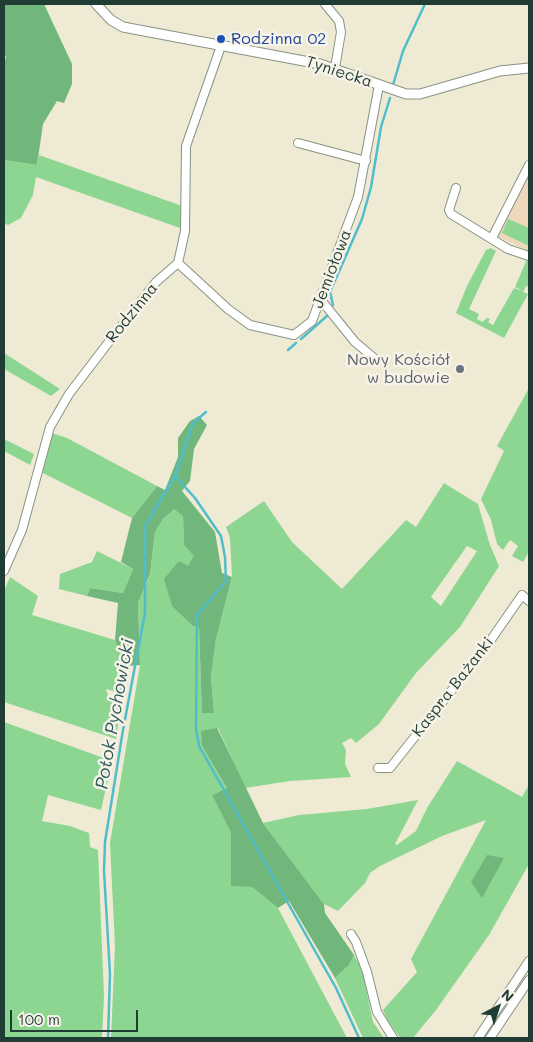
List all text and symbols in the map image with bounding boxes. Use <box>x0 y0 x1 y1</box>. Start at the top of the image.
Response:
place label: Rodzinna 02 <box>231 29 326 49</box>
marker: Rodzinna 02 <box>215 33 227 45</box>
street label: Tyniecka <box>303 52 375 92</box>
street label: Jemiołowa <box>308 227 356 311</box>
street label: Rodzinna <box>102 279 162 347</box>
place label: Nowy Kościół w budowie <box>347 350 450 388</box>
marker: Nowy Kościół w budowie <box>454 363 466 375</box>
street label: Kaspra Bażanki <box>408 633 498 741</box>
water label: Potok Pychowicki <box>91 637 139 791</box>
north arrow <box>473 982 523 1032</box>
text: N <box>498 984 518 1006</box>
scale bar <box>12 1000 140 1032</box>
text: 100 m <box>18 1009 60 1029</box>

